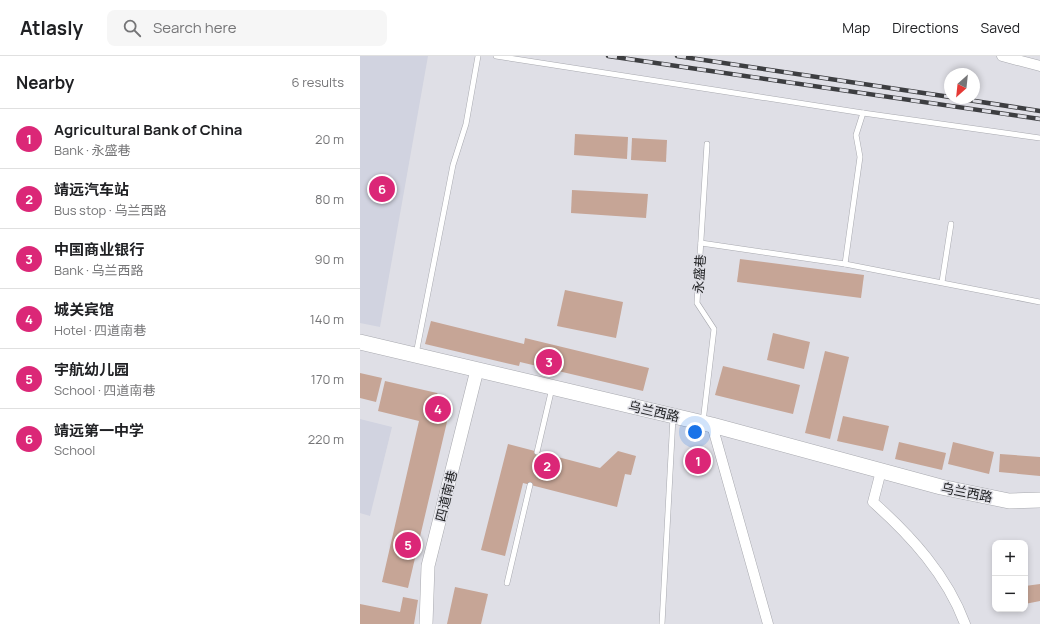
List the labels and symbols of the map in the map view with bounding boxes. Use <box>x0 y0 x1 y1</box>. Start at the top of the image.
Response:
north arrow <box>944 68 980 104</box>
pin: 6 <box>369 174 395 204</box>
street label: 永盛巷 <box>689 254 709 294</box>
pin: 3 <box>536 347 562 377</box>
pin: 4 <box>425 394 451 424</box>
street label: 乌兰西路 <box>627 396 681 426</box>
your location <box>685 422 705 442</box>
pin: 1 <box>685 446 711 476</box>
pin: 2 <box>534 451 560 481</box>
street label: 四道南巷 <box>431 469 461 523</box>
street label: 乌兰西路 <box>940 478 994 506</box>
pin: 5 <box>395 530 421 560</box>

